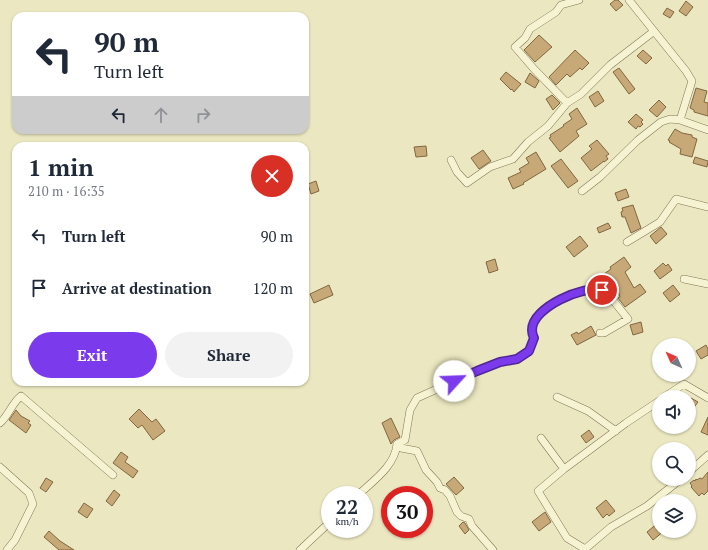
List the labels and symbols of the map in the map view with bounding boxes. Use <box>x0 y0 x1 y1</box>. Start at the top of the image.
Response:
pin <box>585 273 619 307</box>
north arrow <box>652 338 696 382</box>
position arrow <box>433 360 475 402</box>
speed limit sign: 30 <box>381 486 433 538</box>

